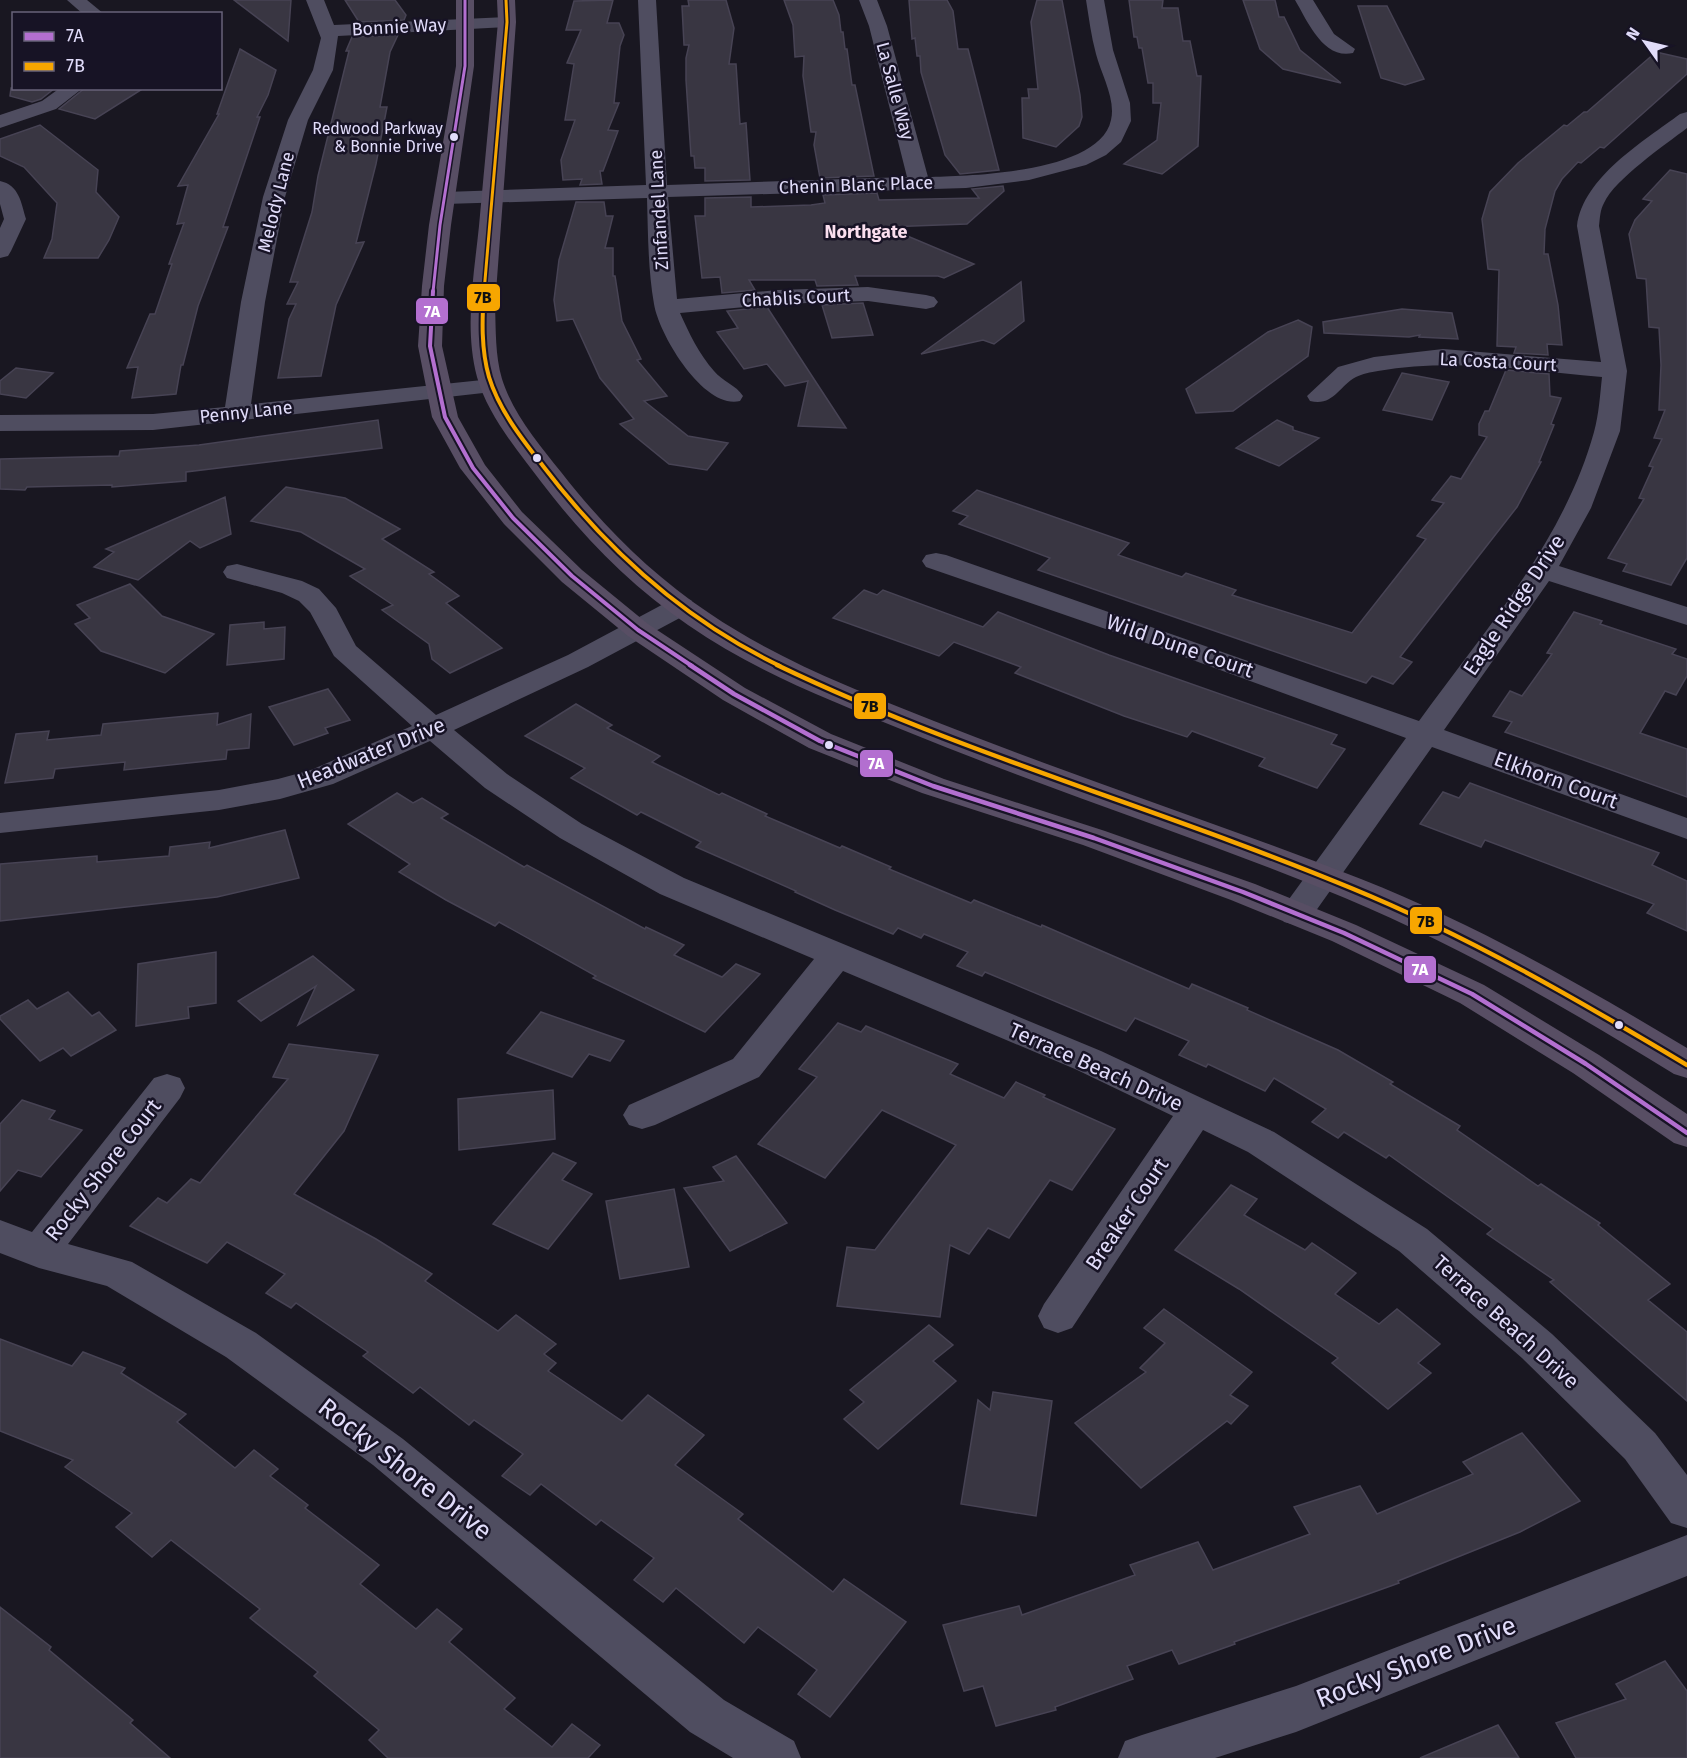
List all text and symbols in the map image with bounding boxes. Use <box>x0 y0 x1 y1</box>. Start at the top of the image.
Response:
legend <box>12 12 222 90</box>
north arrow <box>1615 12 1675 72</box>
street label: Bonnie Way <box>351 14 447 40</box>
text: N <box>1622 24 1644 44</box>
text: 7A <box>66 25 84 47</box>
street label: La Salle Way <box>871 40 919 143</box>
text: 7B <box>66 55 85 77</box>
place label: Redwood Parkway & Bonnie Drive <box>312 119 443 156</box>
marker: Redwood Parkway & Bonnie Drive <box>448 131 460 143</box>
street label: Melody Lane <box>253 149 299 255</box>
street label: Zinfandel Lane <box>645 149 673 271</box>
street label: Chenin Blanc Place <box>778 171 934 199</box>
district label: Northgate <box>825 221 908 243</box>
line badge: 7B <box>466 283 501 312</box>
street label: Chablis Court <box>741 284 851 312</box>
text: 7B <box>474 288 492 307</box>
line badge: 7A <box>415 297 449 325</box>
text: 7A <box>424 302 441 321</box>
street label: La Costa Court <box>1439 348 1558 376</box>
street label: Penny Lane <box>198 396 294 428</box>
unlabelled marker <box>531 452 543 464</box>
street label: Eagle Ridge Drive <box>1457 530 1571 680</box>
street label: Wild Dune Court <box>1103 609 1257 683</box>
line badge: 7B <box>853 692 887 720</box>
text: 7B <box>861 697 879 716</box>
street label: Headwater Drive <box>293 711 449 795</box>
unlabelled marker <box>823 739 835 751</box>
street label: Elkhorn Court <box>1490 746 1622 815</box>
line badge: 7A <box>859 749 894 778</box>
text: 7A <box>868 754 885 773</box>
line badge: 7B <box>1409 906 1443 935</box>
text: 7B <box>1417 912 1435 931</box>
line badge: 7A <box>1403 955 1437 984</box>
text: 7A <box>1412 960 1429 979</box>
street label: Terrace Beach Drive <box>1005 1017 1187 1117</box>
unlabelled marker <box>1613 1019 1625 1031</box>
street label: Rocky Shore Court <box>39 1093 167 1246</box>
street label: Breaker Court <box>1080 1152 1174 1275</box>
street label: Terrace Beach Drive <box>1428 1250 1584 1394</box>
street label: Rocky Shore Drive <box>312 1392 498 1546</box>
street label: Rocky Shore Drive <box>1312 1610 1520 1714</box>

